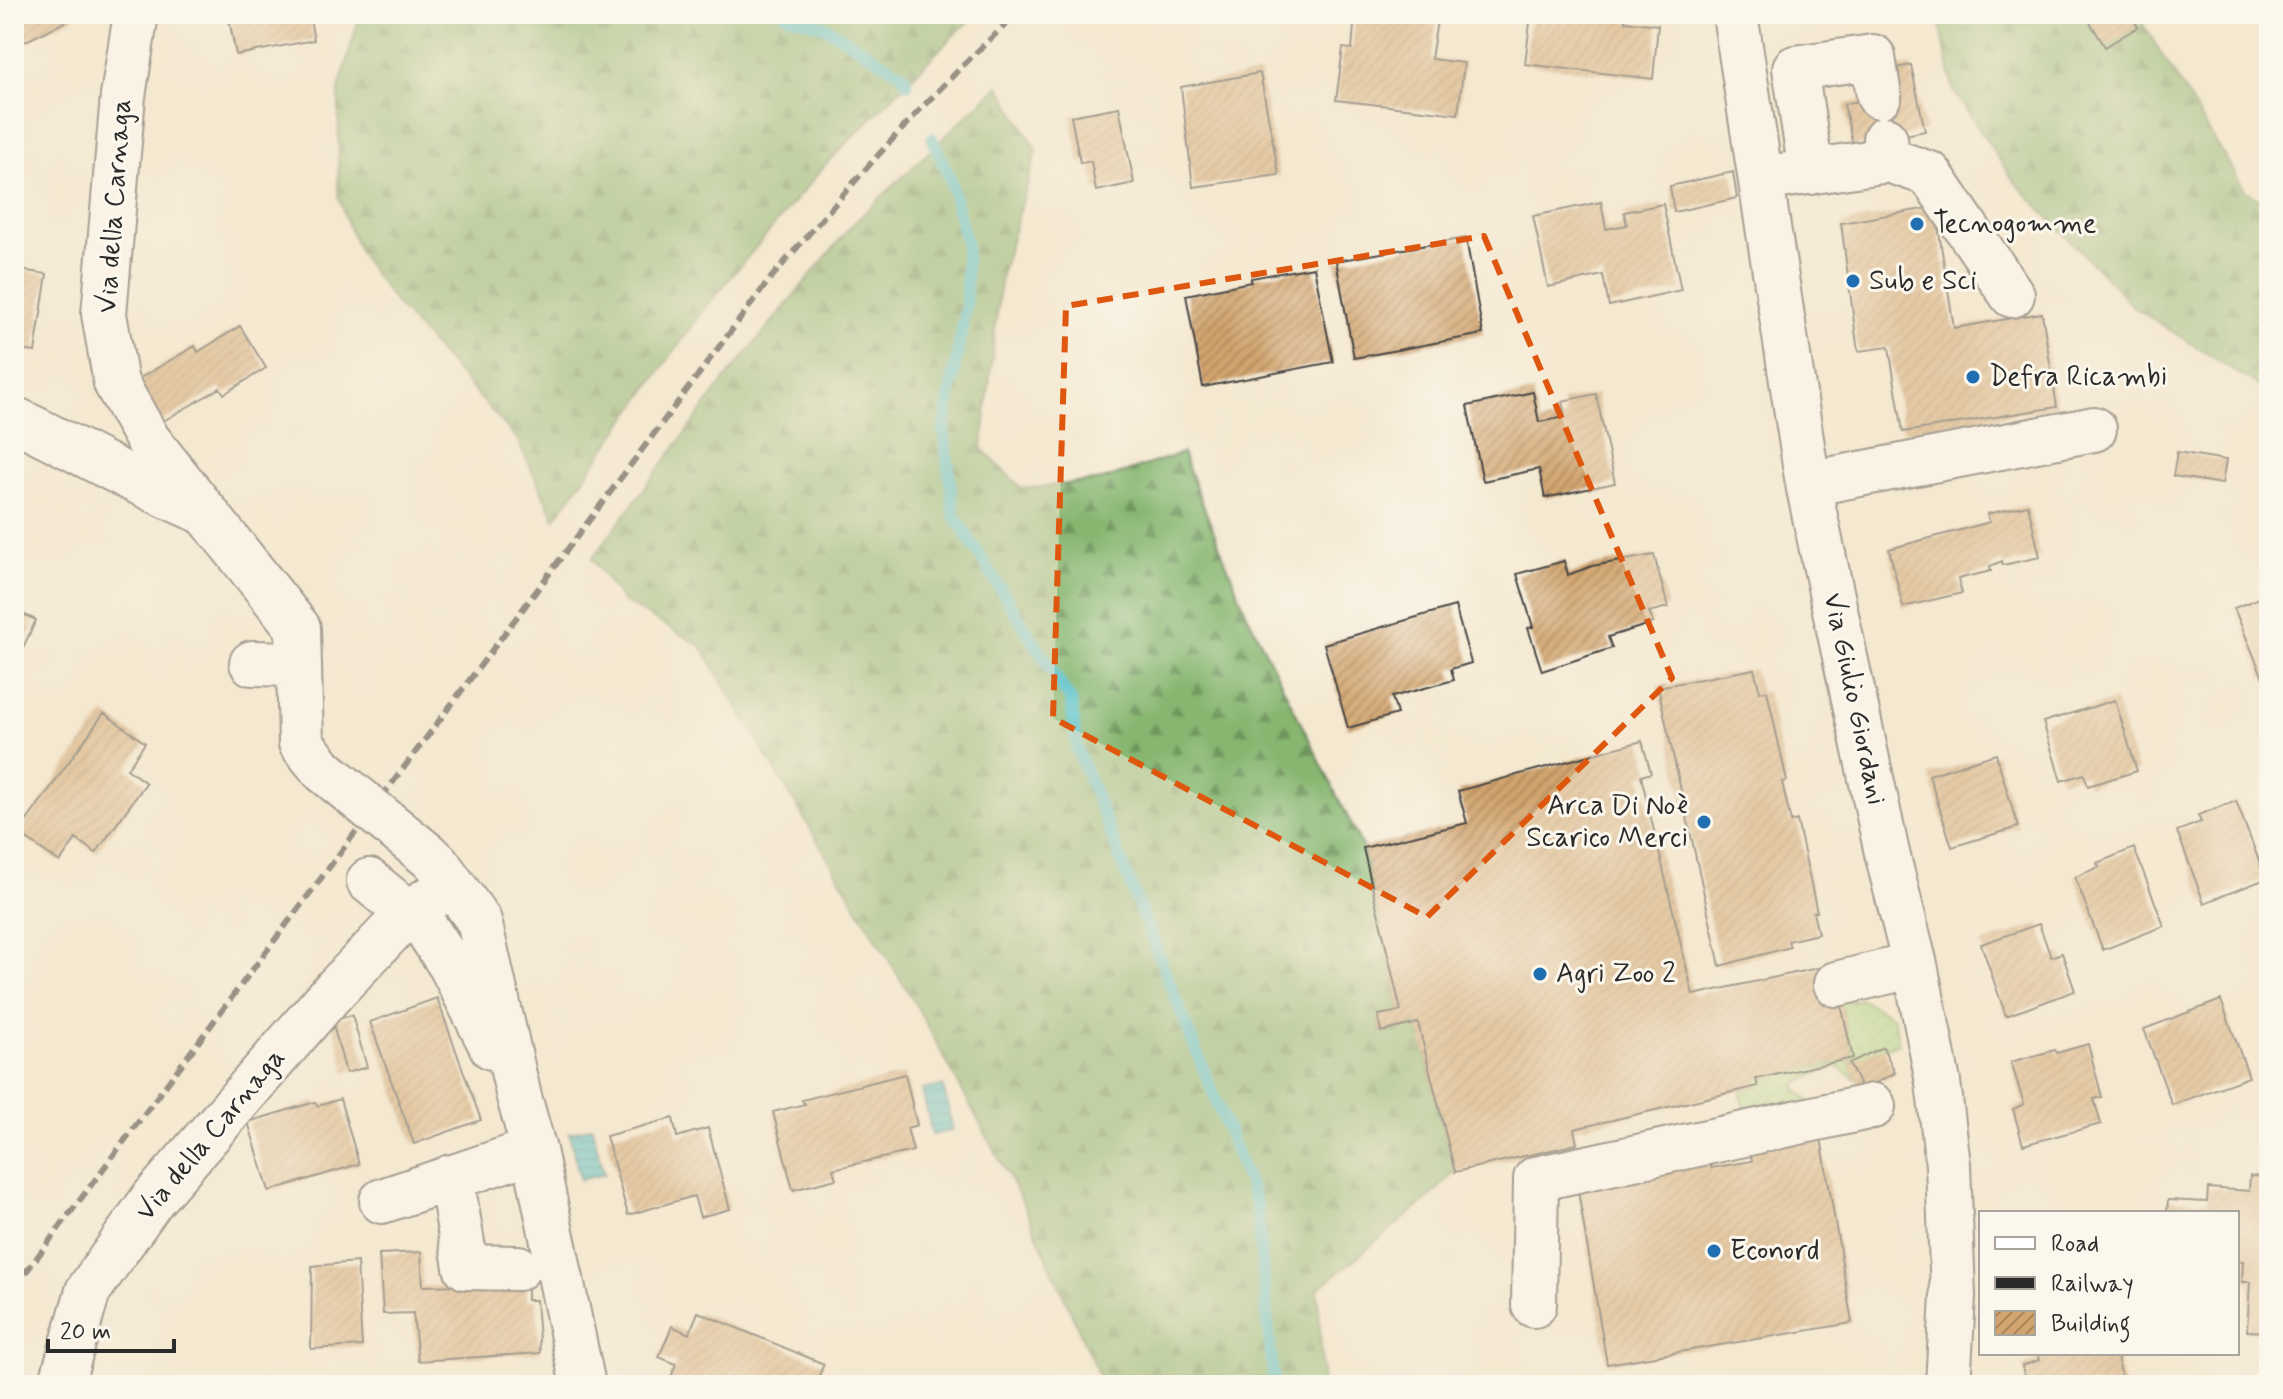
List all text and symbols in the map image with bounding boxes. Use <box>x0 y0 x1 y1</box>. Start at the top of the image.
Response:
street label: Via della Carnaga <box>89 97 141 315</box>
place label: Tecnogomme <box>1933 206 2097 243</box>
marker: Tecnogomme <box>1908 215 1926 233</box>
place label: Sub e Sci <box>1869 263 1977 300</box>
marker: Sub e Sci <box>1844 272 1862 290</box>
place label: Defra Ricambi <box>1989 359 2167 396</box>
marker: Defra Ricambi <box>1964 368 1982 386</box>
street label: Via Giulio Giordani <box>1813 590 1895 808</box>
place label: Arca Di Noè Scarico Merci <box>1526 788 1688 857</box>
marker: Arca Di Noè Scarico Merci <box>1695 813 1713 831</box>
place label: Agri Zoo 2 <box>1556 956 1676 993</box>
marker: Agri Zoo 2 <box>1531 965 1549 983</box>
street label: Via della Carnaga <box>128 1041 294 1229</box>
legend <box>1979 1211 2239 1355</box>
text: Road <box>2051 1229 2099 1260</box>
place label: Econord <box>1730 1233 1820 1270</box>
marker: Econord <box>1705 1242 1723 1260</box>
text: Railway <box>2051 1269 2134 1300</box>
scale bar <box>48 1303 174 1353</box>
text: Building <box>2051 1309 2131 1343</box>
text: 20 m <box>60 1317 111 1348</box>

